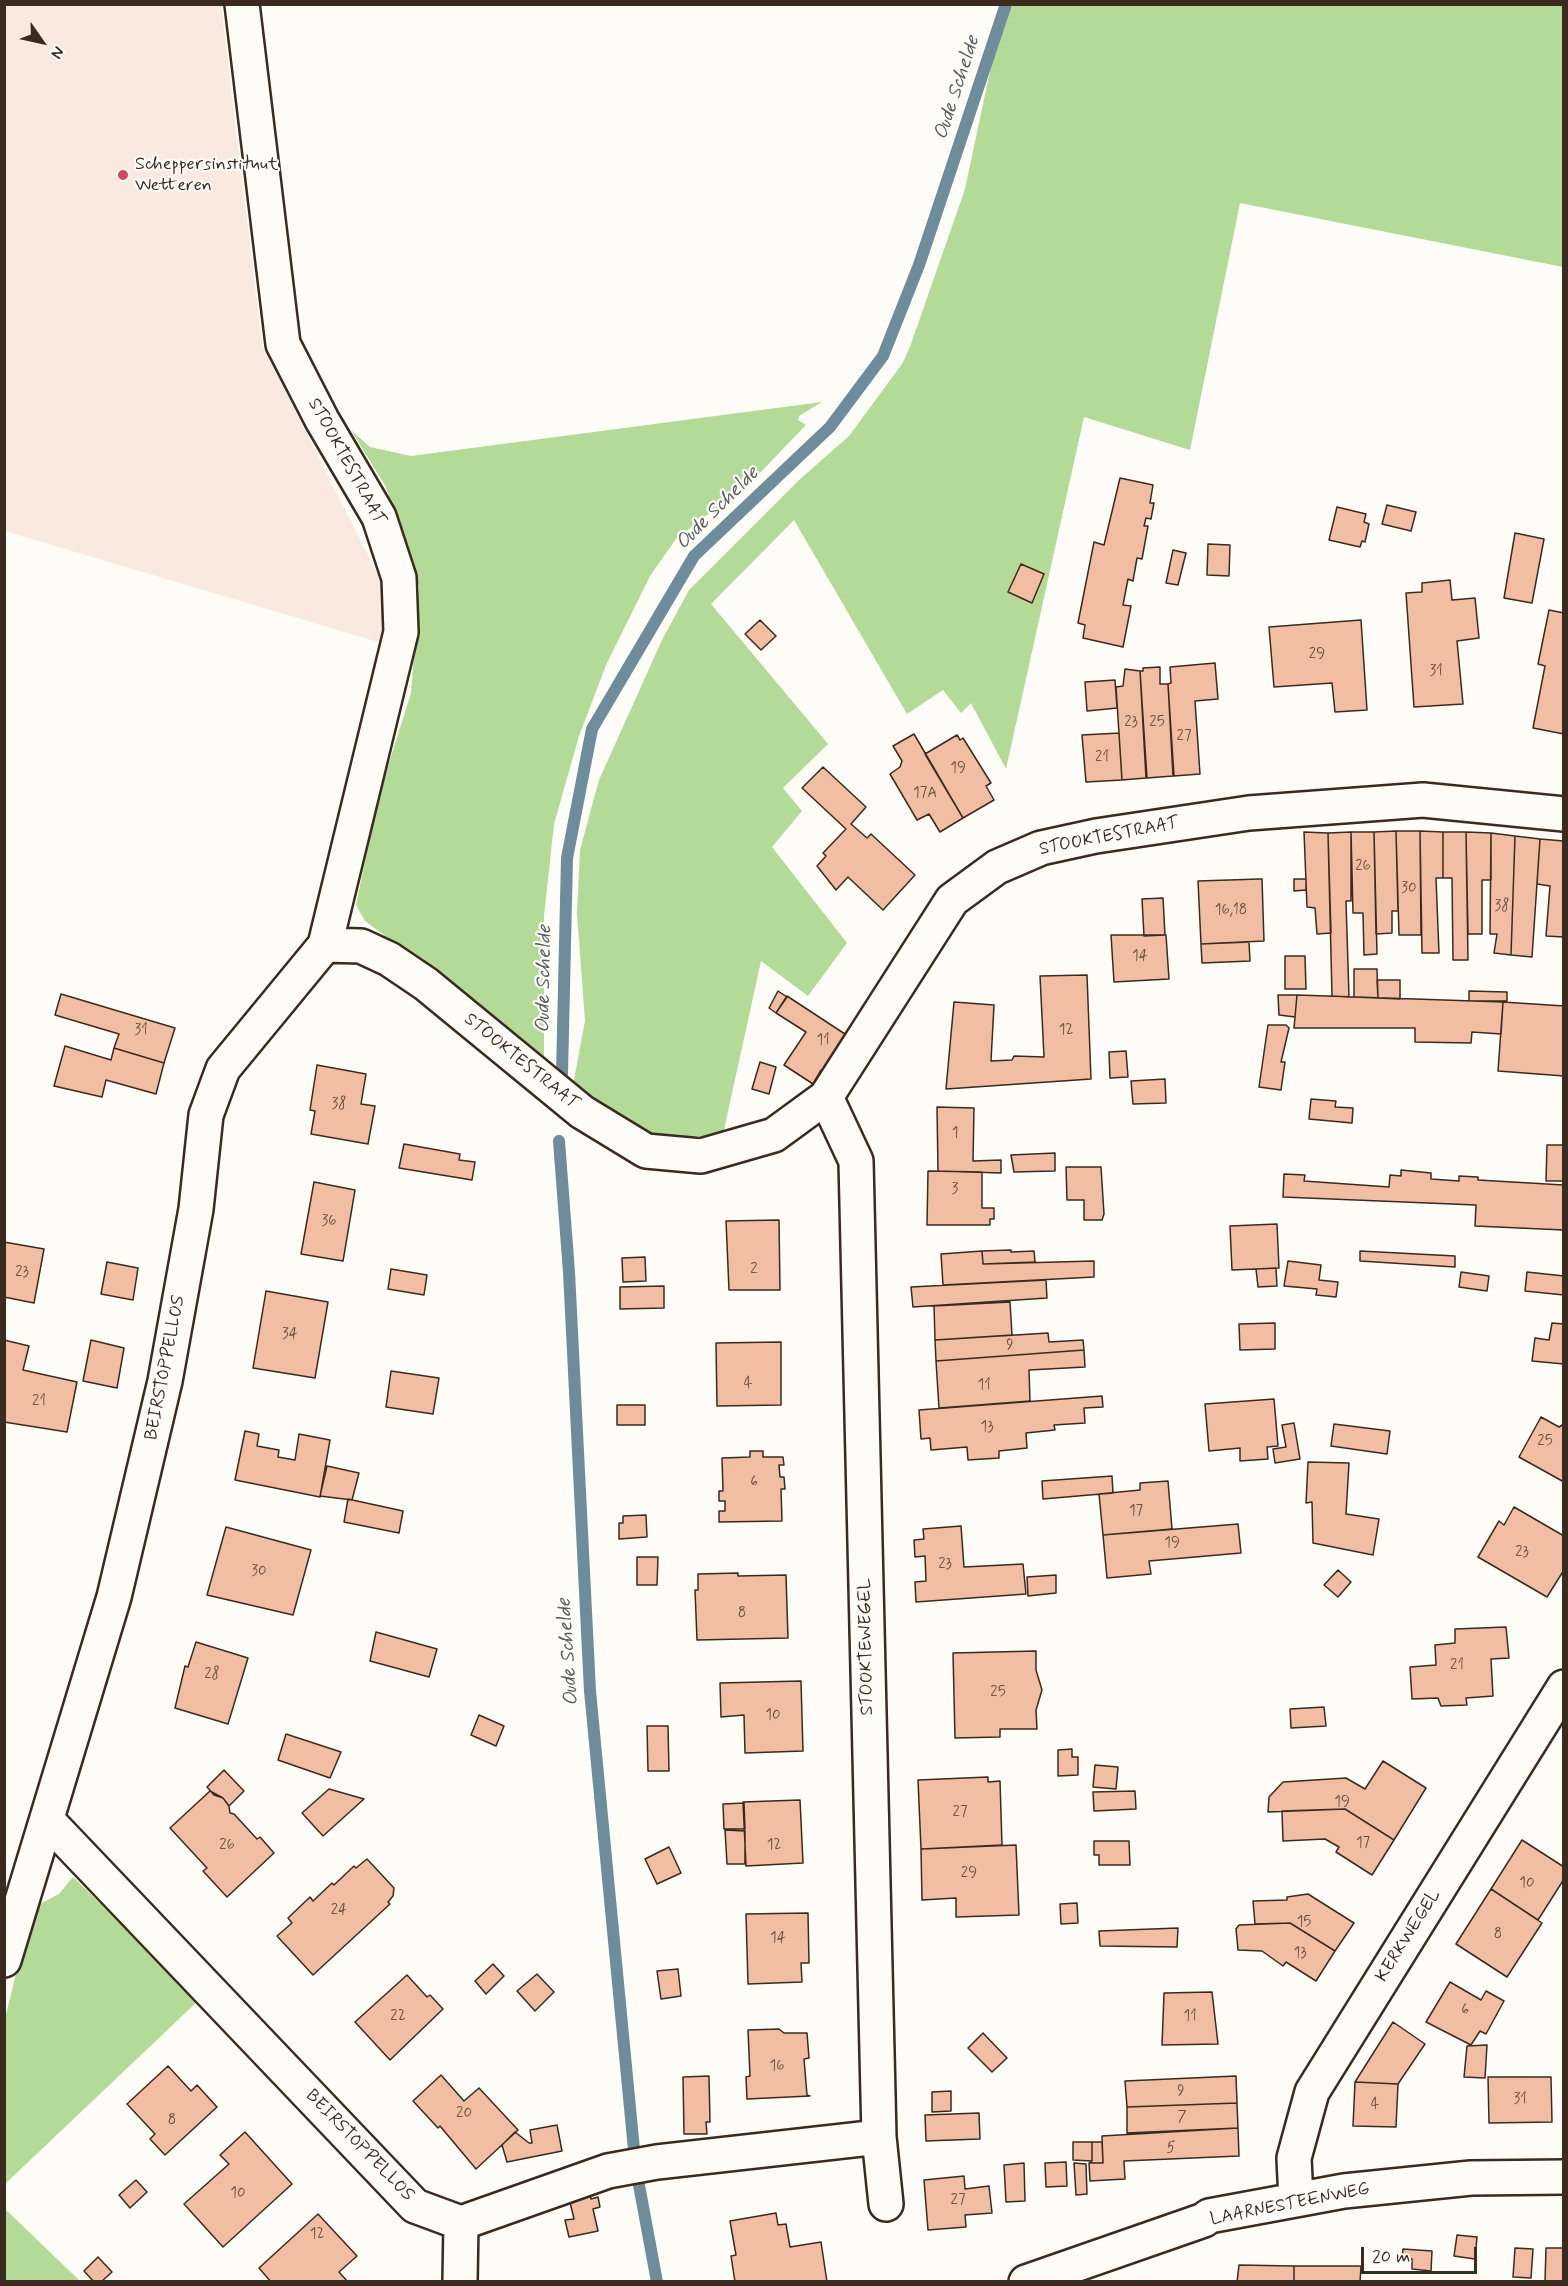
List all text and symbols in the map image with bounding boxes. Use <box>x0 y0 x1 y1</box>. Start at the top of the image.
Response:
north arrow <box>12 12 72 72</box>
water label: Oude Schelde <box>930 33 986 143</box>
text: N <box>46 42 69 63</box>
place label: Scheppersinstituut Wetteren <box>135 154 278 196</box>
marker: Scheppersinstituut Wetteren <box>116 168 130 182</box>
street label: STOOKTESTRAAT <box>302 395 390 529</box>
water label: Oude Schelde <box>671 462 765 556</box>
house number: 29 <box>1309 646 1325 664</box>
house number: 31 <box>1429 663 1443 681</box>
house number: 23 <box>1124 714 1138 732</box>
house number: 25 <box>1149 714 1165 732</box>
house number: 27 <box>1177 728 1191 746</box>
house number: 21 <box>1095 749 1109 767</box>
house number: 19 <box>950 760 966 778</box>
house number: 17A <box>913 785 937 803</box>
street label: STOOKTESTRAAT <box>1037 813 1181 861</box>
house number: 26 <box>1355 858 1371 876</box>
house number: 30 <box>1401 880 1417 898</box>
house number: 38 <box>1495 898 1509 916</box>
house number: 16,18 <box>1215 902 1247 920</box>
water label: Oude Schelde <box>532 925 558 1033</box>
house number: 14 <box>1132 948 1148 966</box>
street label: STOOKTESTRAAT <box>459 1009 583 1115</box>
house number: 31 <box>134 1022 148 1040</box>
house number: 12 <box>1059 1022 1073 1040</box>
house number: 11 <box>816 1032 830 1050</box>
house number: 38 <box>332 1096 346 1114</box>
house number: 1 <box>952 1125 958 1143</box>
house number: 3 <box>952 1181 958 1199</box>
house number: 36 <box>321 1213 337 1231</box>
house number: 2 <box>750 1261 758 1279</box>
house number: 23 <box>15 1264 29 1282</box>
street label: BEIRSTOPPELLOS <box>141 1294 191 1442</box>
house number: 34 <box>282 1326 298 1344</box>
house number: 9 <box>1006 1337 1014 1355</box>
house number: 4 <box>744 1375 752 1393</box>
house number: 11 <box>977 1377 991 1395</box>
house number: 21 <box>32 1393 46 1411</box>
house number: 13 <box>980 1419 994 1437</box>
house number: 25 <box>1537 1433 1553 1451</box>
house number: 6 <box>750 1474 758 1492</box>
house number: 17 <box>1129 1503 1143 1521</box>
house number: 19 <box>1164 1535 1180 1553</box>
house number: 23 <box>1515 1544 1529 1562</box>
house number: 23 <box>938 1556 952 1574</box>
house number: 30 <box>251 1563 267 1581</box>
street label: STOOKTEWEGEL <box>855 1578 879 1716</box>
water label: Oude Schelde <box>553 1597 585 1707</box>
house number: 8 <box>738 1605 746 1623</box>
house number: 21 <box>1450 1657 1464 1675</box>
house number: 28 <box>204 1666 220 1684</box>
house number: 25 <box>990 1684 1006 1702</box>
house number: 10 <box>765 1707 781 1725</box>
house number: 19 <box>1334 1794 1350 1812</box>
house number: 27 <box>953 1804 967 1822</box>
house number: 17 <box>1356 1835 1370 1853</box>
house number: 26 <box>219 1837 235 1855</box>
house number: 12 <box>767 1837 781 1855</box>
house number: 29 <box>961 1865 977 1883</box>
house number: 10 <box>1519 1875 1535 1893</box>
street label: KERKWEGEL <box>1372 1886 1446 1986</box>
house number: 24 <box>331 1902 347 1920</box>
house number: 15 <box>1297 1914 1311 1932</box>
house number: 8 <box>1494 1926 1502 1944</box>
house number: 14 <box>770 1930 786 1948</box>
house number: 13 <box>1293 1945 1307 1963</box>
house number: 6 <box>1461 2002 1469 2020</box>
house number: 22 <box>390 2008 406 2026</box>
house number: 11 <box>1183 2008 1197 2026</box>
house number: 16 <box>770 2058 784 2076</box>
house number: 9 <box>1177 2083 1185 2101</box>
street label: BEIRSTOPPELLOS <box>300 2086 418 2206</box>
house number: 31 <box>1513 2091 1527 2109</box>
house number: 4 <box>1371 2096 1379 2114</box>
house number: 20 <box>456 2105 472 2123</box>
house number: 7 <box>1177 2109 1187 2127</box>
house number: 8 <box>168 2112 176 2130</box>
house number: 5 <box>1167 2140 1175 2158</box>
street label: LAARNESTEENWEG <box>1209 2179 1371 2231</box>
house number: 10 <box>230 2185 246 2203</box>
house number: 27 <box>951 2192 965 2210</box>
house number: 12 <box>310 2226 324 2244</box>
scale bar <box>1364 2235 1480 2273</box>
text: 20 m <box>1372 2245 1410 2269</box>

